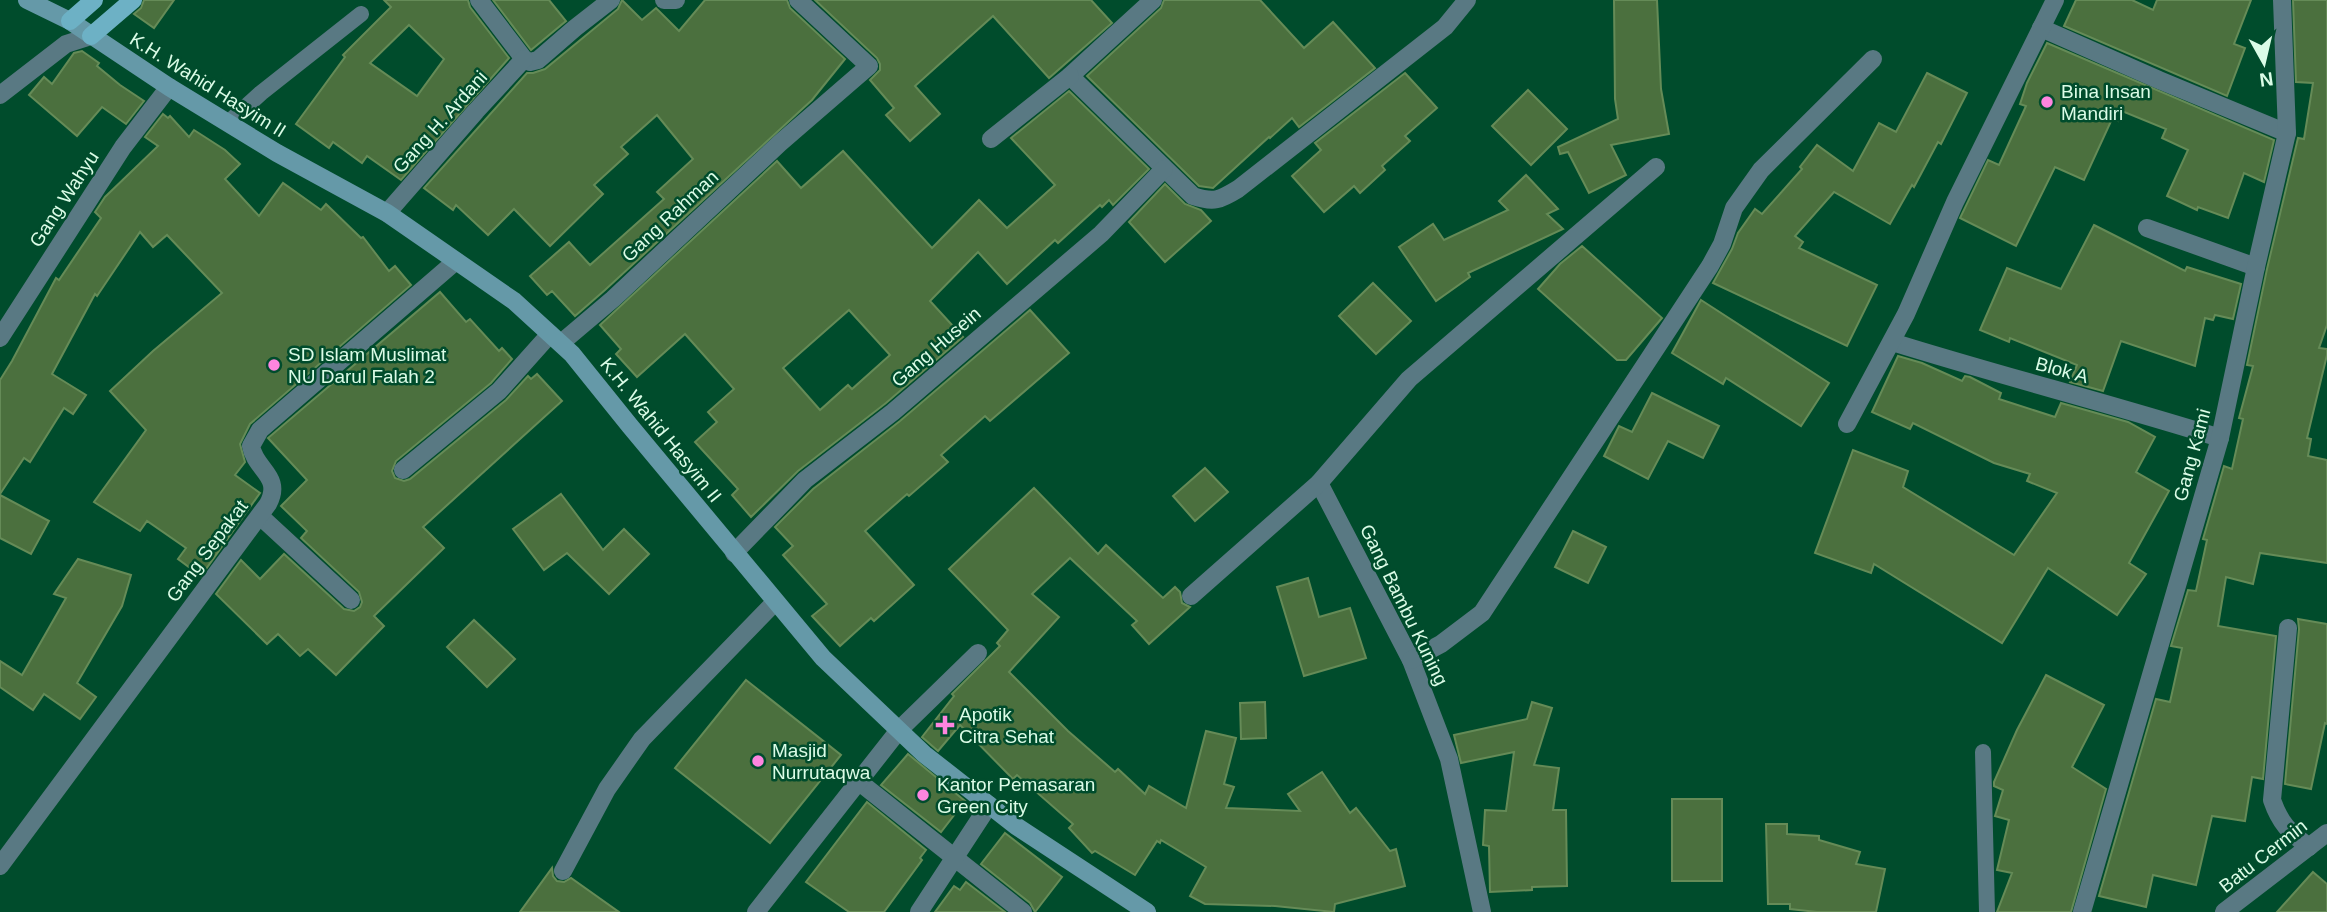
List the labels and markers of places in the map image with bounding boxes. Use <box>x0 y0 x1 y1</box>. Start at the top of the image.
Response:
place label: Bina Insan Mandiri <box>2061 81 2151 124</box>
marker: Bina Insan Mandiri <box>2039 94 2055 110</box>
place label: SD Islam Muslimat NU Darul Falah 2 <box>288 344 447 387</box>
marker: SD Islam Muslimat NU Darul Falah 2 <box>266 357 282 373</box>
place label: Apotik Citra Sehat <box>959 704 1055 747</box>
marker: Apotik Citra Sehat <box>937 717 953 733</box>
place label: Masjid Nurrutaqwa <box>772 740 871 783</box>
marker: Masjid Nurrutaqwa <box>750 753 766 769</box>
place label: Kantor Pemasaran Green City <box>937 774 1095 817</box>
marker: Kantor Pemasaran Green City <box>915 787 931 803</box>

